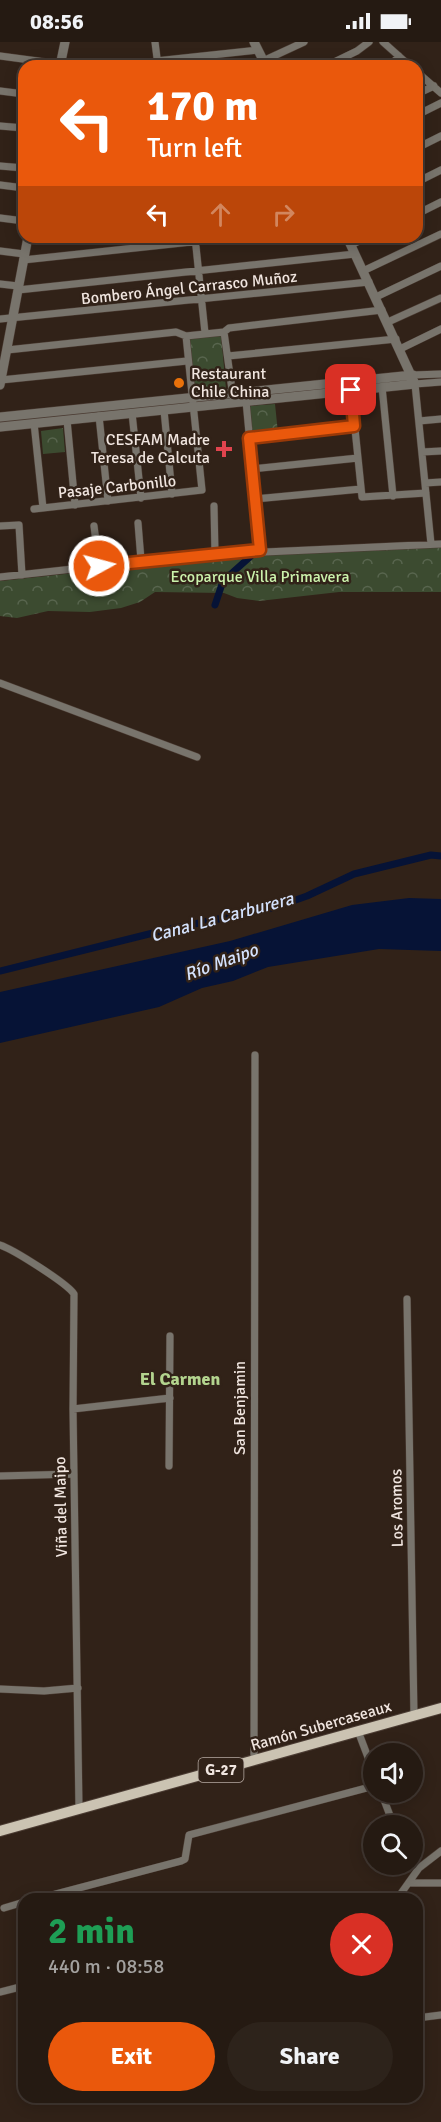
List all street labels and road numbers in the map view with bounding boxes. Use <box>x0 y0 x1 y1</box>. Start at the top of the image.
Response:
street label: Bombero Ángel Carrasco Muñoz <box>80 267 298 309</box>
street label: Pasaje Carbonillo <box>57 471 177 503</box>
street label: San Benjamin <box>230 1361 250 1455</box>
street label: Viña del Maipo <box>50 1456 72 1558</box>
street label: Los Aromos <box>386 1469 408 1547</box>
street label: Ramón Subercaseaux <box>248 1696 394 1756</box>
road number: G-27 <box>198 1758 244 1782</box>

